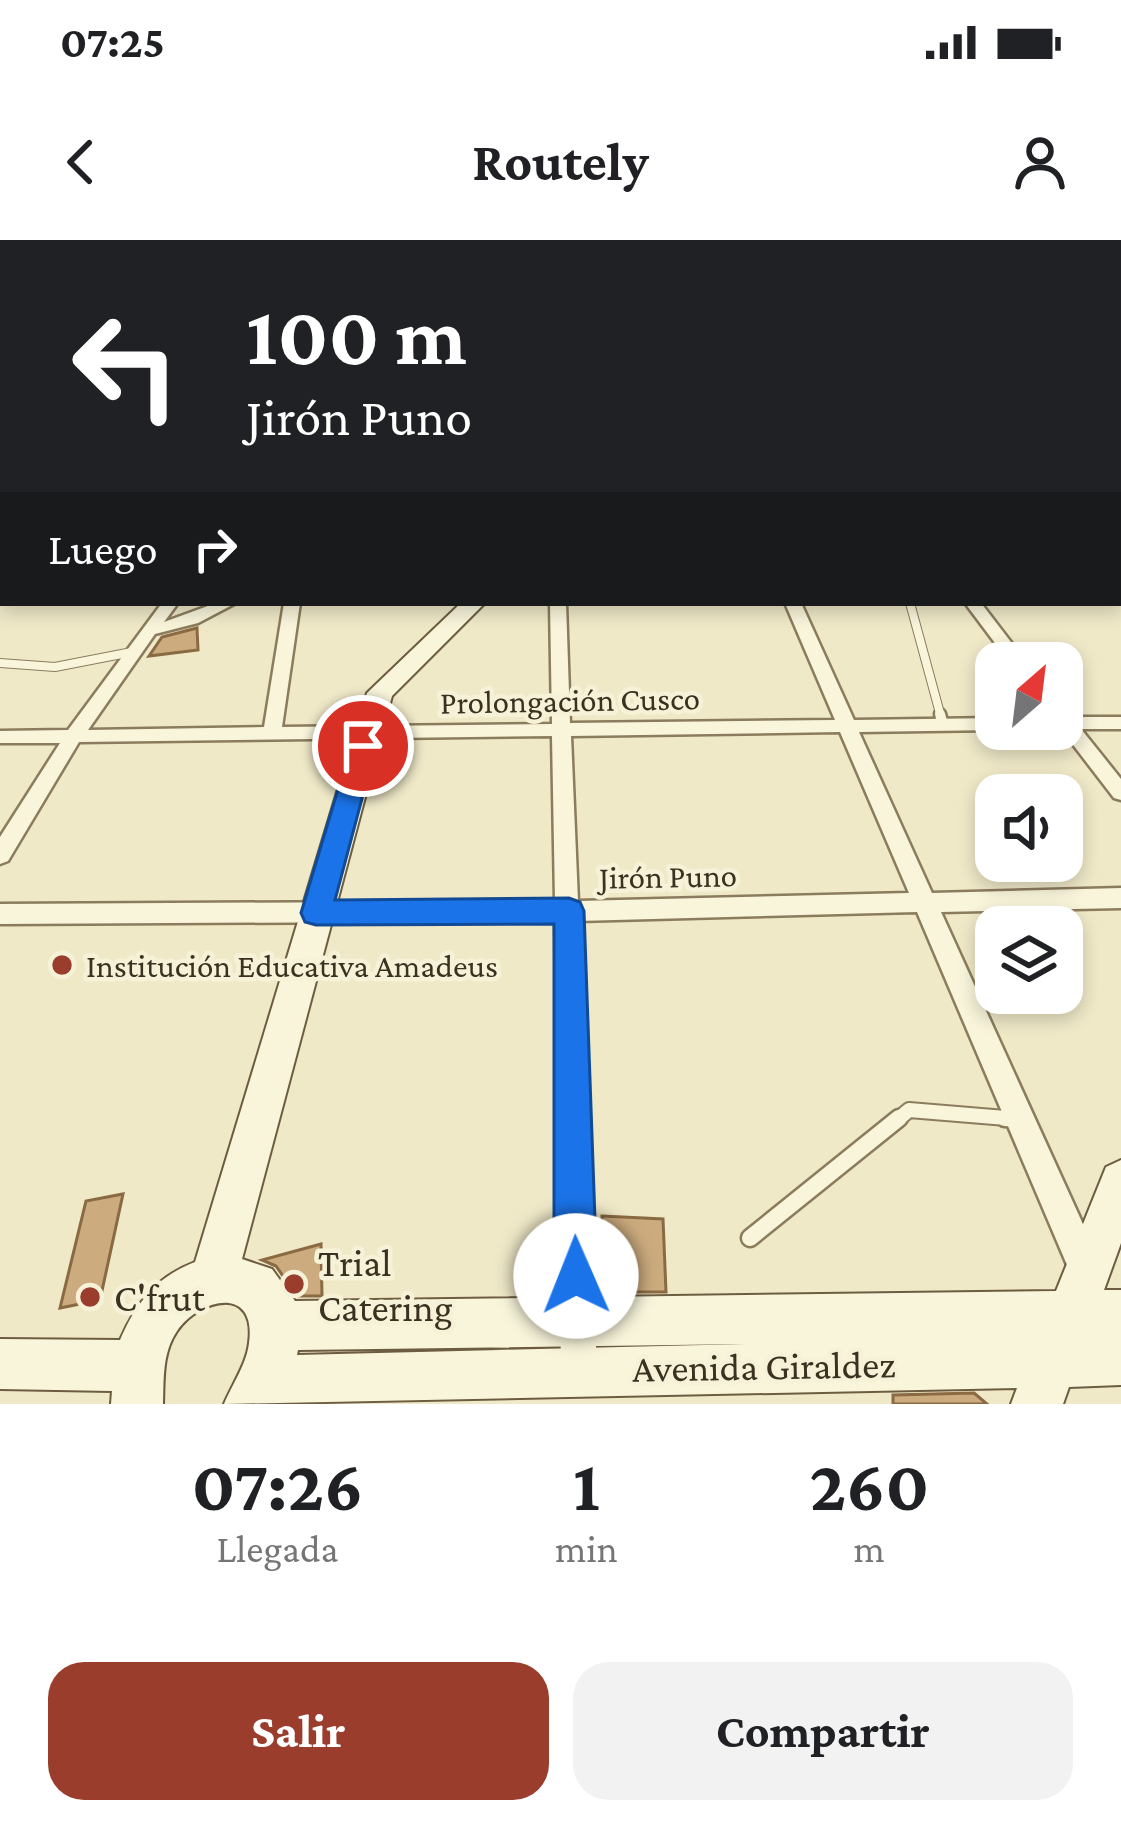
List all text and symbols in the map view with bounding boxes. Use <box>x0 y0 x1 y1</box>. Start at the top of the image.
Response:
text: 07:25 <box>60 17 165 67</box>
icon: back <box>48 129 114 195</box>
icon: person <box>1007 129 1073 195</box>
text: Routely <box>472 132 649 192</box>
icon: left <box>48 288 204 444</box>
text: 100 m <box>246 289 467 382</box>
text: Jirón Puno <box>246 387 472 447</box>
icon: right <box>182 516 248 582</box>
text: Luego <box>48 524 158 574</box>
north arrow <box>975 642 1083 750</box>
map controls <box>975 642 1083 1014</box>
street label: Prolongación Cusco <box>440 679 700 721</box>
pin <box>312 695 414 797</box>
icon: arrive <box>330 713 396 779</box>
button: sound <box>975 774 1083 882</box>
street label: Jirón Puno <box>596 856 737 896</box>
button: layers <box>975 906 1083 1014</box>
place label: Institución Educativa Amadeus <box>86 947 498 984</box>
marker: Institución Educativa Amadeus <box>49 952 75 978</box>
position arrow <box>513 1213 639 1339</box>
place label: Trial Catering <box>318 1241 453 1330</box>
marker: Trial Catering <box>281 1271 307 1297</box>
place label: C'frut <box>114 1276 206 1319</box>
marker: C'frut <box>77 1284 103 1310</box>
street label: Avenida Giraldez <box>632 1342 896 1390</box>
text: 07:26 <box>192 1445 363 1525</box>
text: 1 <box>573 1445 600 1525</box>
text: 260 <box>809 1445 929 1525</box>
text: Llegada <box>216 1527 339 1570</box>
text: min <box>555 1527 618 1570</box>
text: m <box>854 1527 885 1570</box>
button: Salir <box>48 1662 549 1800</box>
button: Compartir <box>573 1662 1073 1800</box>

